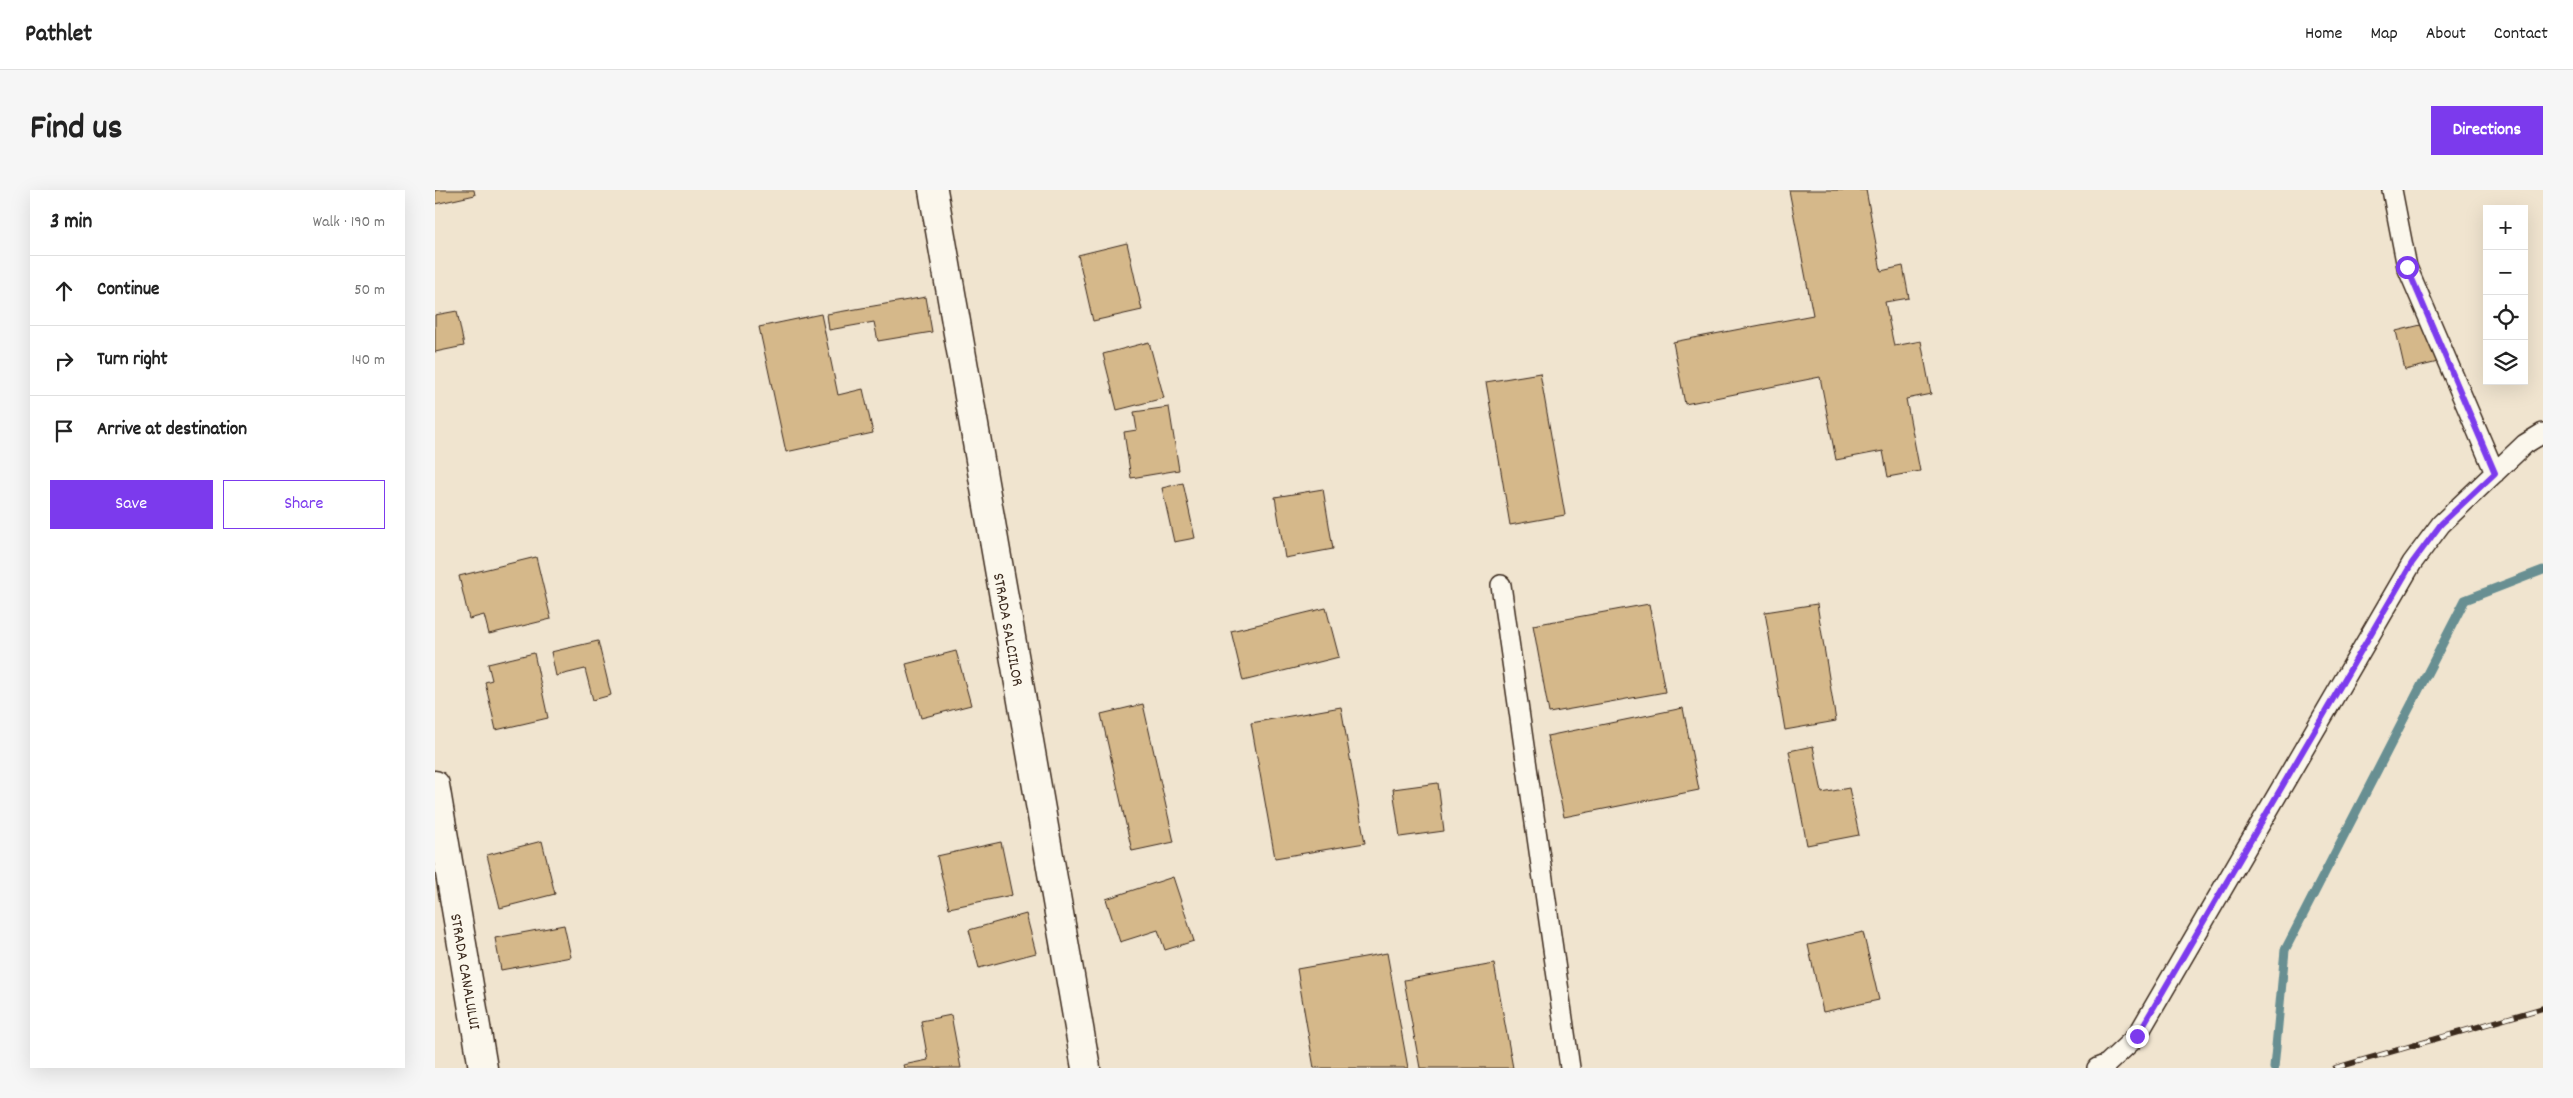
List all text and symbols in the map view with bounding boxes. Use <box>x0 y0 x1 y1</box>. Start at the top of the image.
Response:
text: Pathlet <box>25 18 92 52</box>
text: Home <box>2305 22 2342 47</box>
text: Map <box>2370 22 2398 47</box>
text: About <box>2426 22 2466 47</box>
text: Contact <box>2494 22 2548 47</box>
text: Find us <box>30 105 122 155</box>
button: Directions <box>2431 106 2543 155</box>
map controls <box>2483 205 2528 385</box>
button: + <box>2483 205 2528 250</box>
text: 3 min <box>50 208 92 238</box>
text: Walk · 190 m <box>313 211 385 234</box>
button: − <box>2483 250 2528 295</box>
route start <box>2396 256 2419 279</box>
icon: ahead <box>50 277 78 305</box>
text: Continue <box>97 277 159 304</box>
text: 50 m <box>354 279 385 302</box>
button: locate <box>2483 295 2528 340</box>
button: layers <box>2483 340 2528 385</box>
icon: right <box>50 347 78 375</box>
text: Turn right <box>97 347 168 374</box>
text: 140 m <box>351 349 385 372</box>
icon: arrive <box>50 417 78 445</box>
text: Arrive at destination <box>97 417 247 444</box>
button: Save <box>50 480 213 529</box>
button: Share <box>223 480 385 529</box>
street label: STRADA SALCIILOR <box>986 571 1028 688</box>
street label: STRADA CANALULUI <box>443 912 485 1032</box>
route end <box>2126 1025 2149 1048</box>

